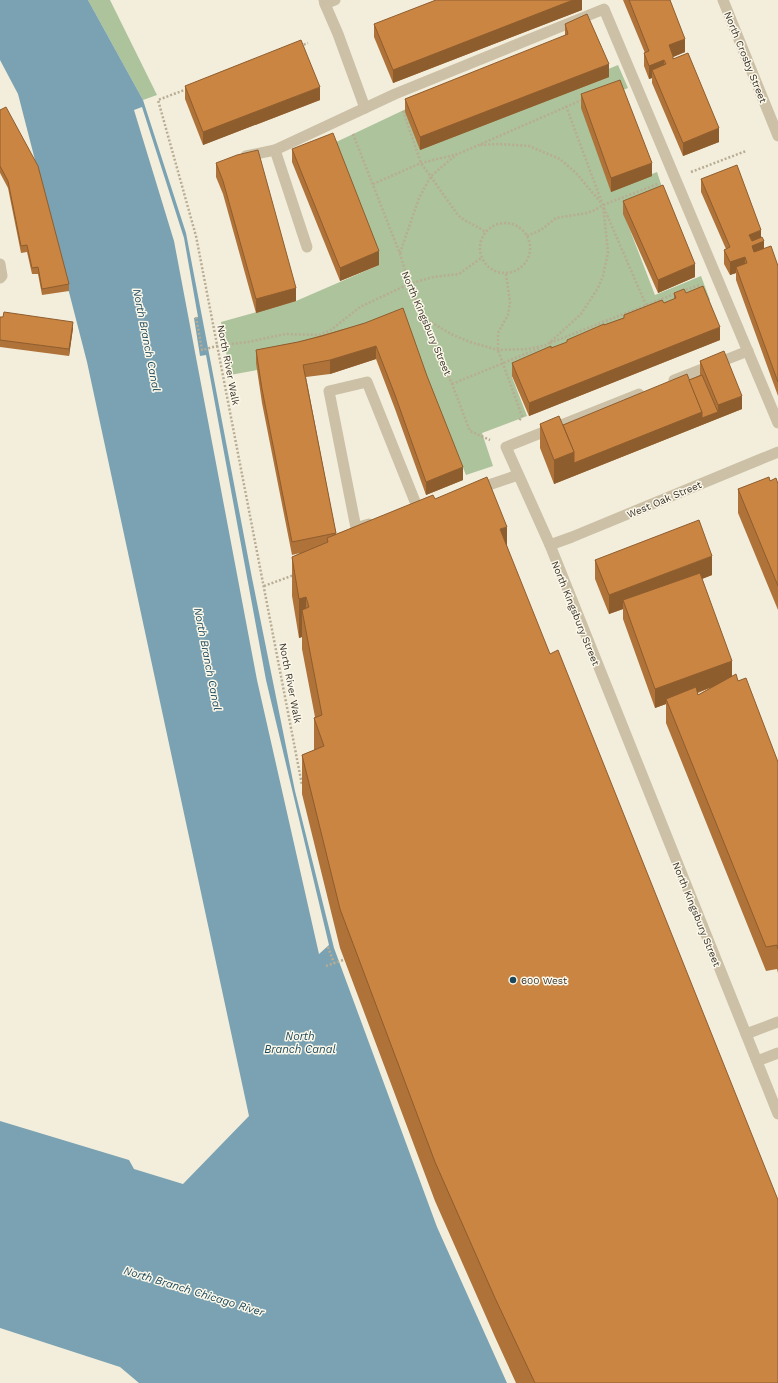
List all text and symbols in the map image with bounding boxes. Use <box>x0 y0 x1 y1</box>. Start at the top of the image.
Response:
street label: North Crosby Street <box>722 10 769 105</box>
street label: North Kingsbury Street <box>400 270 454 378</box>
water label: North Branch Canal <box>130 288 163 393</box>
street label: North River Walk <box>215 324 242 407</box>
street label: West Oak Street <box>625 478 704 520</box>
street label: North Kingsbury Street <box>549 559 602 668</box>
water label: North Branch Canal <box>191 607 224 712</box>
street label: North River Walk <box>277 642 304 725</box>
street label: North Kingsbury Street <box>670 860 723 969</box>
marker: 600 West <box>508 975 518 985</box>
place label: 600 West <box>521 975 568 986</box>
water label: North Branch Canal <box>264 1030 336 1056</box>
water label: North Branch Chicago River <box>122 1264 266 1319</box>

